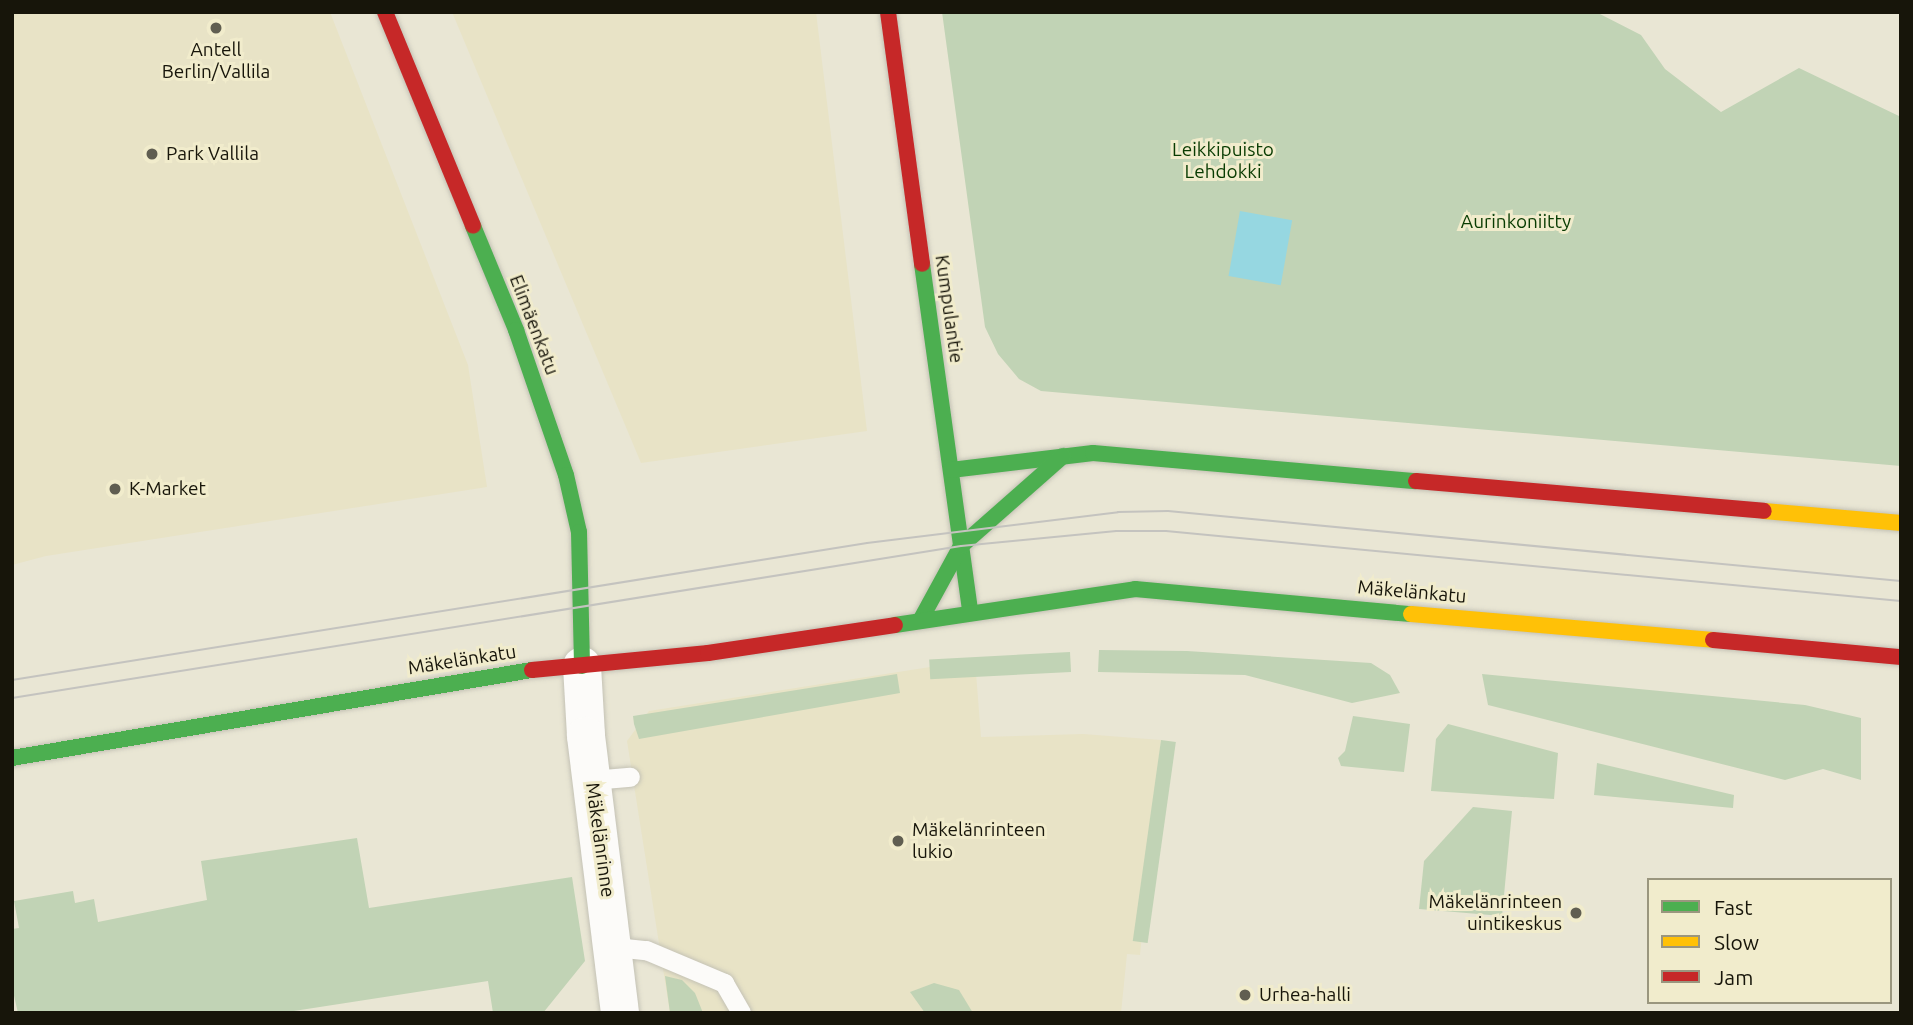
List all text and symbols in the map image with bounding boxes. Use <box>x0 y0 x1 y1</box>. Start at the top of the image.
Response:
marker: Antell Berlin/Vallila <box>208 20 224 36</box>
place label: Antell Berlin/Vallila <box>162 39 270 83</box>
park label: Leikkipuisto Lehdokki <box>1172 139 1274 183</box>
place label: Park Vallila <box>166 143 259 165</box>
marker: Park Vallila <box>144 146 160 162</box>
park label: Aurinkoniitty <box>1461 211 1571 233</box>
street label: Kumpulantie <box>930 253 968 365</box>
street label: Elimäenkatu <box>504 272 564 378</box>
place label: K-Market <box>129 478 206 500</box>
marker: K-Market <box>107 481 123 497</box>
street label: Mäkelänkatu <box>1357 576 1467 608</box>
street label: Mäkelänkatu <box>406 640 518 680</box>
street label: Mäkelänrinne <box>581 781 619 899</box>
place label: Mäkelänrinteen lukio <box>912 819 1046 863</box>
marker: Mäkelänrinteen lukio <box>890 833 906 849</box>
legend <box>1647 878 1892 1004</box>
place label: Mäkelänrinteen uintikeskus <box>1428 891 1562 935</box>
text: Fast <box>1714 895 1752 919</box>
marker: Mäkelänrinteen uintikeskus <box>1568 905 1584 921</box>
text: Slow <box>1714 930 1759 954</box>
text: Jam <box>1714 965 1753 989</box>
place label: Urhea-halli <box>1259 984 1351 1006</box>
marker: Urhea-halli <box>1237 987 1253 1003</box>

